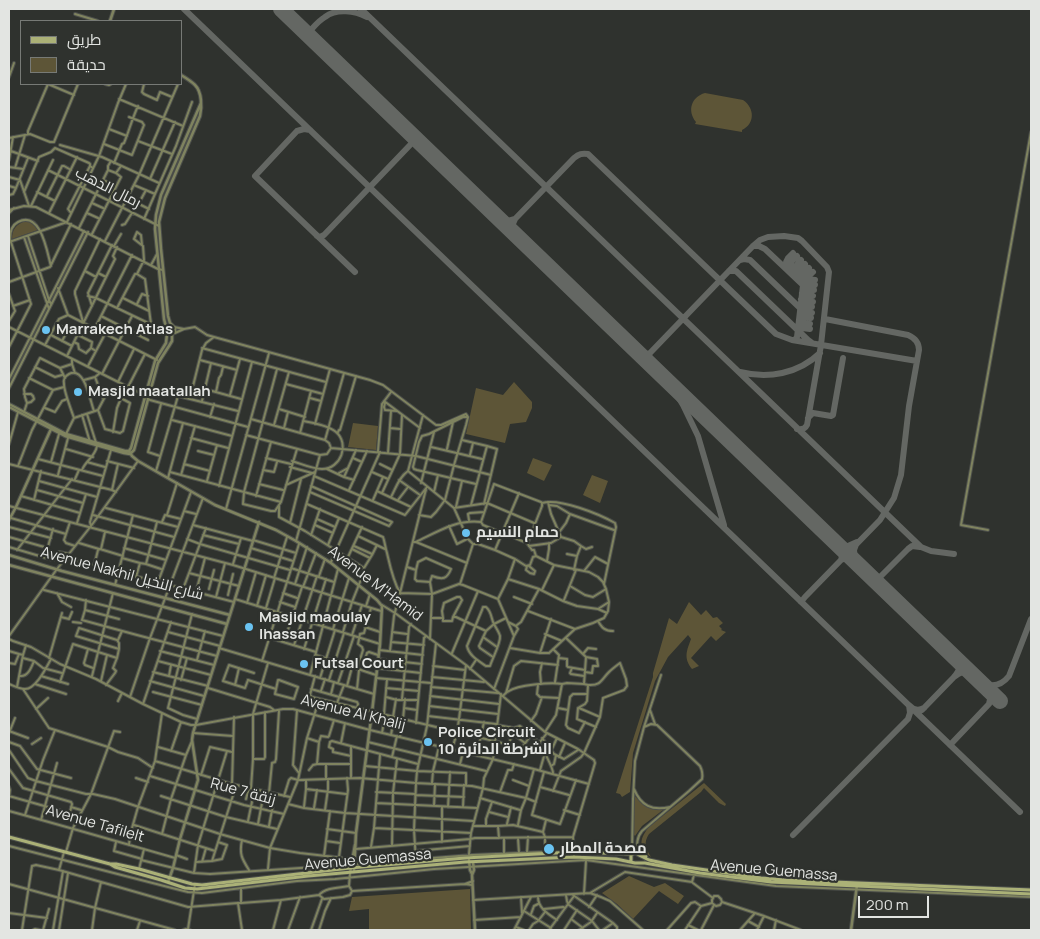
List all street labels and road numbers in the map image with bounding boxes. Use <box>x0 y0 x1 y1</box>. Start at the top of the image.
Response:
street label: رمال الدهب <box>72 164 144 212</box>
street label: Avenue M'Hamid <box>324 543 426 625</box>
street label: Avenue Nakhil شارع النخيل <box>39 544 205 604</box>
street label: Avenue Al Khalij <box>299 691 407 735</box>
street label: Rue 7 زنقة <box>208 775 278 809</box>
street label: Avenue Tafilelt <box>44 801 146 847</box>
street label: Avenue Guemassa <box>304 845 432 875</box>
street label: Avenue Guemassa <box>710 856 838 886</box>

